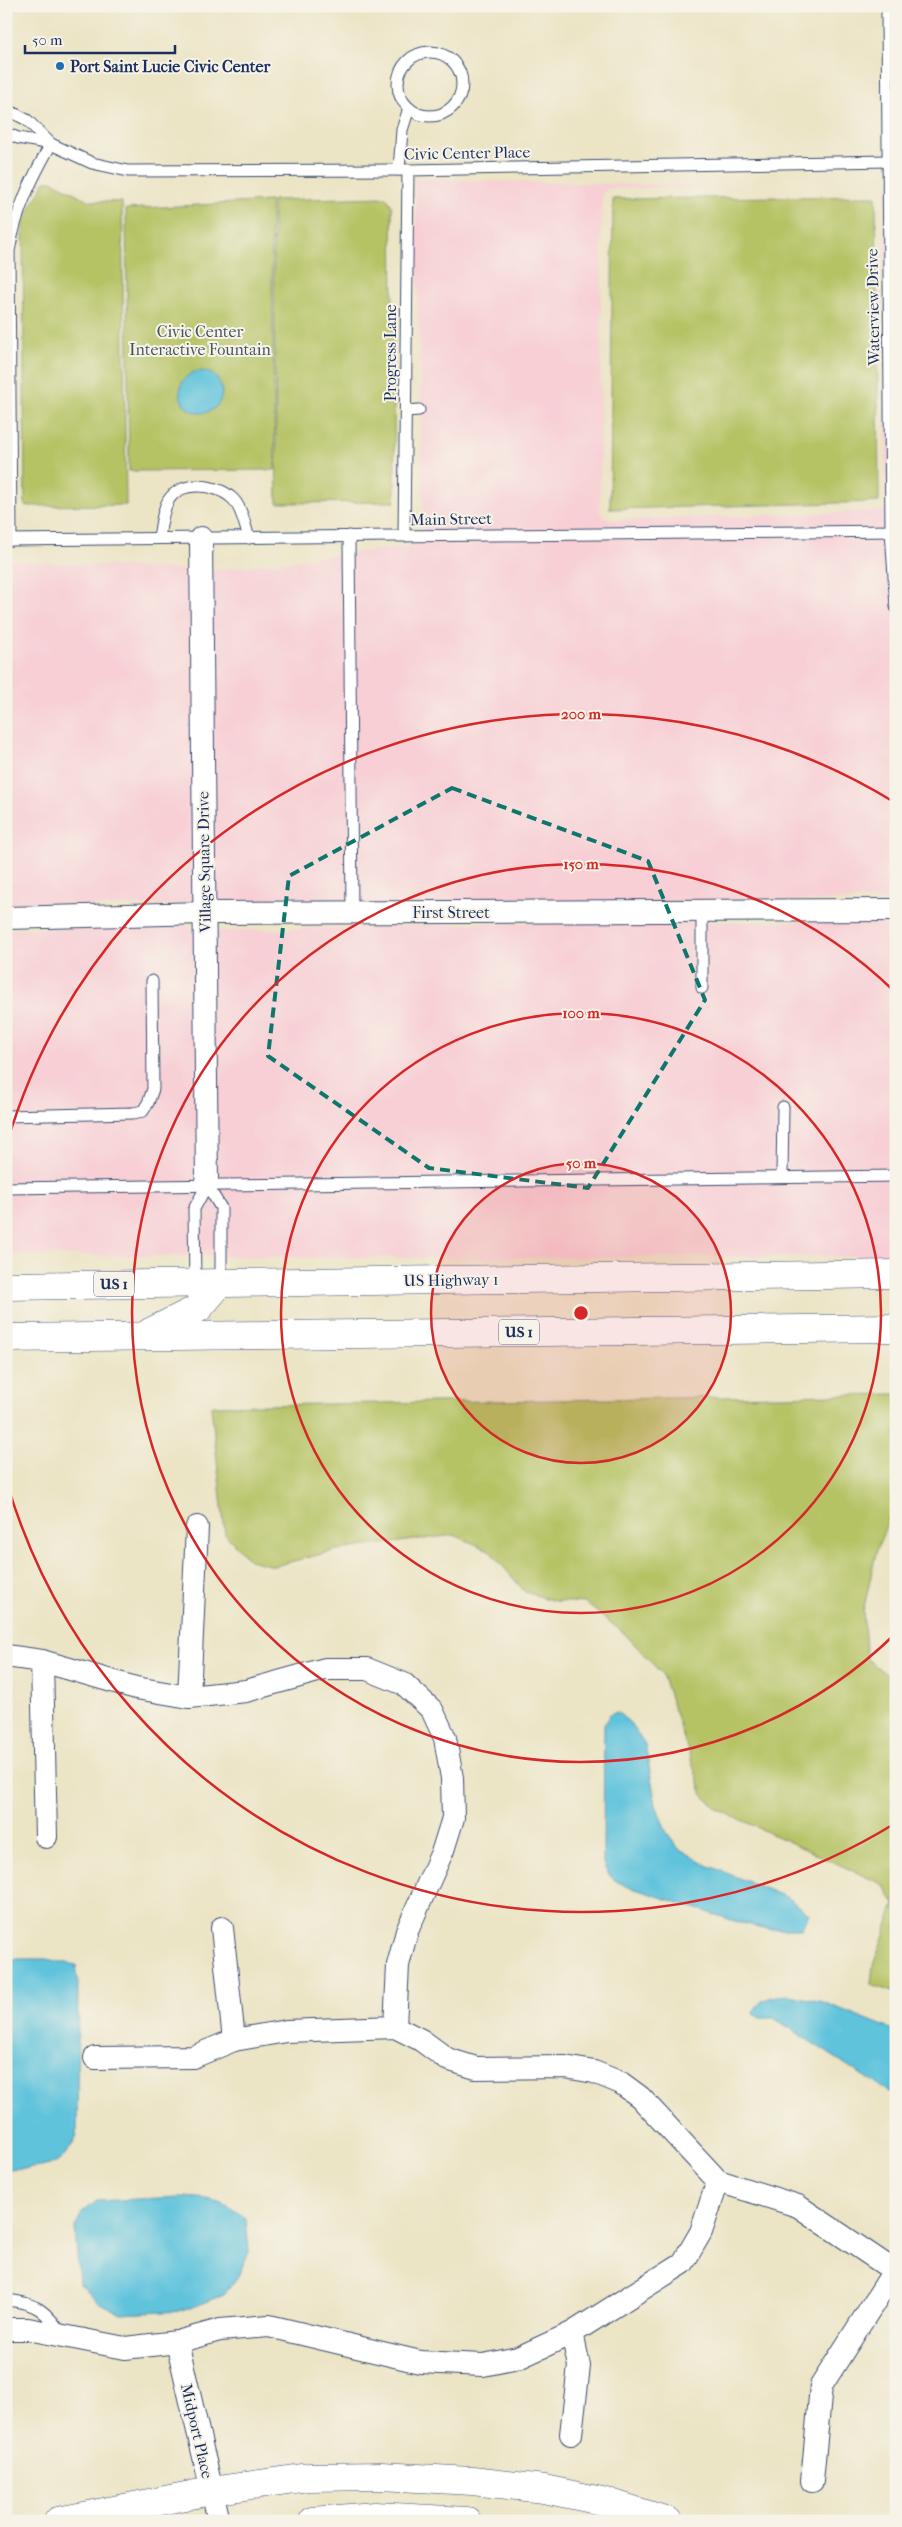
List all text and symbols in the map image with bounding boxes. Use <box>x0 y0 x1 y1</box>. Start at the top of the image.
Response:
scale bar <box>25 22 175 54</box>
text: 50 m <box>32 31 63 49</box>
place label: Port Saint Lucie Civic Center <box>70 57 271 76</box>
marker: Port Saint Lucie Civic Center <box>54 60 66 72</box>
street label: Civic Center Place <box>404 142 530 164</box>
street label: Waterview Drive <box>862 248 884 367</box>
street label: Progress Lane <box>381 304 400 402</box>
park label: Civic Center Interactive Fountain <box>129 322 271 359</box>
street label: Main Street <box>410 509 492 529</box>
text: 200 m <box>561 705 601 723</box>
street label: Village Square Drive <box>193 791 215 934</box>
text: 150 m <box>563 855 599 873</box>
street label: First Street <box>412 903 490 922</box>
text: 100 m <box>562 1004 600 1022</box>
text: 50 m <box>566 1154 597 1172</box>
street label: US Highway 1 <box>403 1270 499 1290</box>
road number: US 1 <box>94 1272 134 1296</box>
centre of rings <box>572 1304 590 1322</box>
road number: US 1 <box>499 1320 539 1344</box>
street label: Midport Place <box>177 2382 217 2481</box>

